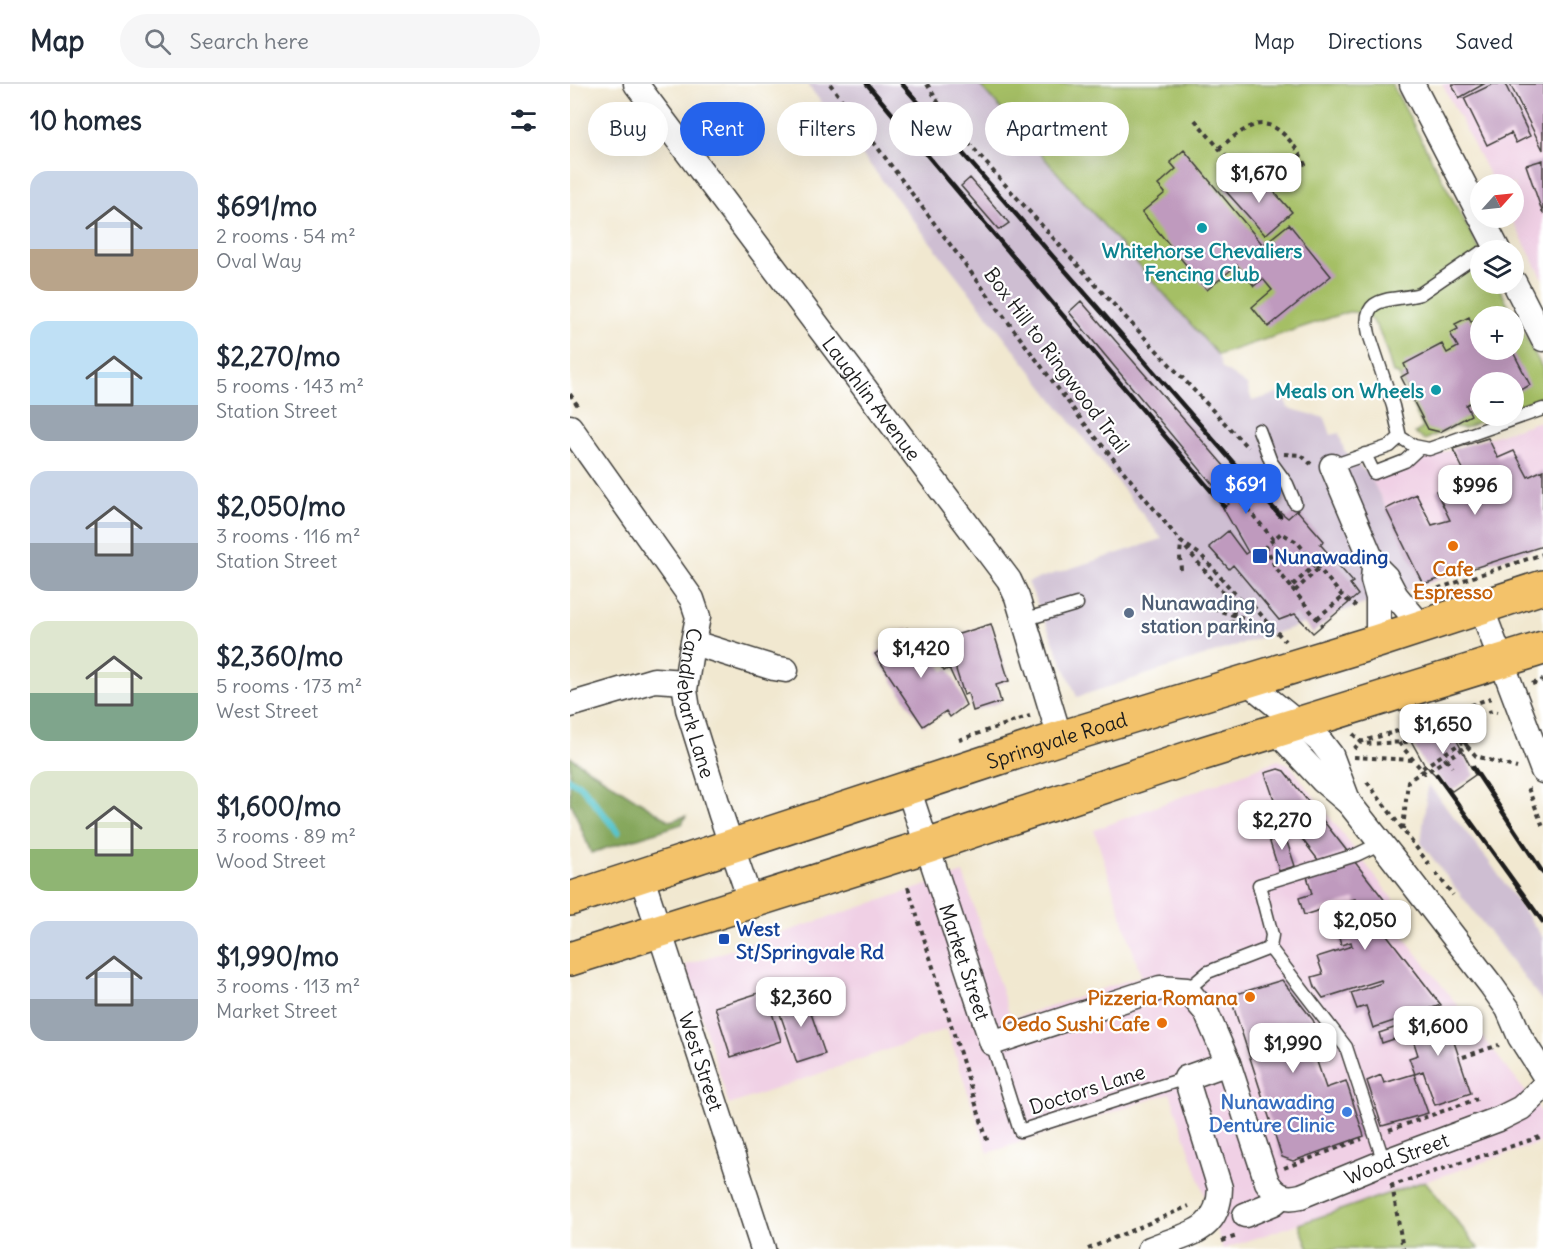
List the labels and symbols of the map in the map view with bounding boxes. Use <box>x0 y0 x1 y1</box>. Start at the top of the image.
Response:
pin: $1,670 <box>1210 153 1308 204</box>
north arrow <box>1470 174 1524 228</box>
marker: Whitehorse Chevaliers Fencing Club <box>1195 221 1209 235</box>
place label: Whitehorse Chevaliers Fencing Club <box>1102 238 1302 286</box>
street label: Box Hill to Ringwood Trail <box>979 262 1135 458</box>
street label: Laughlin Avenue <box>817 331 927 465</box>
place label: Meals on Wheels <box>1275 378 1424 403</box>
marker: Meals on Wheels <box>1429 383 1443 397</box>
pin: $691 <box>1210 464 1282 515</box>
pin: $996 <box>1439 465 1511 516</box>
marker: Cafe Espresso <box>1446 539 1460 553</box>
place label: Nunawading <box>1274 544 1388 569</box>
marker: Nunawading <box>1251 547 1269 565</box>
place label: Cafe Espresso <box>1413 556 1493 604</box>
place label: Nunawading station parking <box>1141 590 1275 638</box>
marker: Nunawading station parking <box>1122 606 1136 620</box>
street label: Candlebark Lane <box>673 626 721 781</box>
pin: $1,420 <box>872 628 970 679</box>
pin: $1,650 <box>1394 704 1492 755</box>
street label: Springvale Road <box>983 706 1130 774</box>
pin: $2,270 <box>1233 800 1331 851</box>
street label: Market Street <box>934 900 996 1024</box>
pin: $2,050 <box>1316 900 1414 951</box>
place label: West St/Springvale Rd <box>736 916 884 964</box>
marker: West St/Springvale Rd <box>717 932 731 946</box>
pin: $2,360 <box>752 977 850 1028</box>
place label: Pizzeria Romana <box>1087 985 1239 1010</box>
marker: Pizzeria Romana <box>1243 990 1257 1004</box>
pin: $1,600 <box>1389 1006 1487 1057</box>
street label: West Street <box>674 1009 730 1114</box>
place label: Oedo Sushi Cafe <box>1002 1011 1150 1036</box>
marker: Oedo Sushi Cafe <box>1155 1016 1169 1030</box>
pin: $1,990 <box>1244 1023 1342 1074</box>
street label: Doctors Lane <box>1026 1059 1148 1119</box>
place label: Nunawading Denture Clinic <box>1209 1089 1335 1137</box>
marker: Nunawading Denture Clinic <box>1340 1105 1354 1119</box>
street label: Wood Street <box>1340 1126 1452 1189</box>

